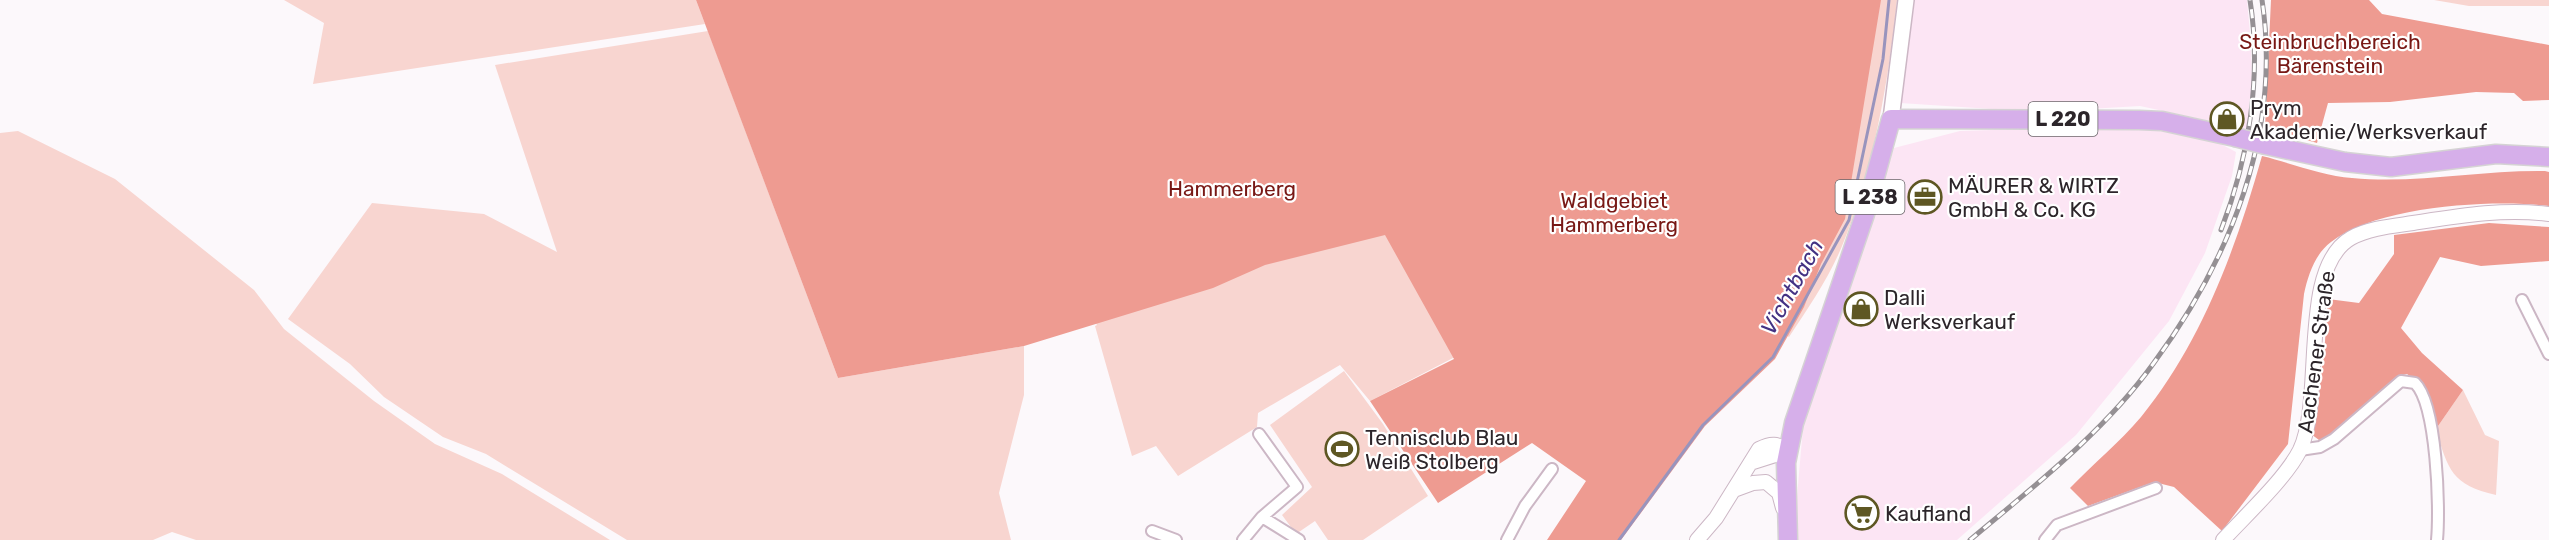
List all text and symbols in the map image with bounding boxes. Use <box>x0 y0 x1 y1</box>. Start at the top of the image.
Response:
park label: Steinbruchbereich Bärenstein <box>2239 29 2421 78</box>
place label: Prym Akademie/Werksverkauf <box>2250 95 2487 144</box>
shop icon: Prym Akademie/Werksverkauf <box>2209 101 2245 137</box>
road number: L 220 <box>2028 102 2098 136</box>
place label: MÄURER & WIRTZ GmbH & Co. KG <box>1948 173 2119 222</box>
park label: Hammerberg <box>1168 176 1296 201</box>
office icon: MÄURER & WIRTZ GmbH & Co. KG <box>1907 179 1943 215</box>
road number: L 238 <box>1836 180 1904 214</box>
park label: Waldgebiet Hammerberg <box>1550 188 1678 237</box>
water label: Vichtbach <box>1755 235 1829 339</box>
street label: Aachener Straße <box>2292 269 2340 435</box>
place label: Dalli Werksverkauf <box>1884 285 2015 334</box>
shop icon: Dalli Werksverkauf <box>1843 291 1879 327</box>
place label: Tennisclub Blau Weiß Stolberg <box>1365 425 1519 474</box>
sports icon: Tennisclub Blau Weiß Stolberg <box>1324 431 1360 467</box>
supermarket icon: Kaufland <box>1844 495 1880 531</box>
place label: Kaufland <box>1885 501 1971 526</box>

